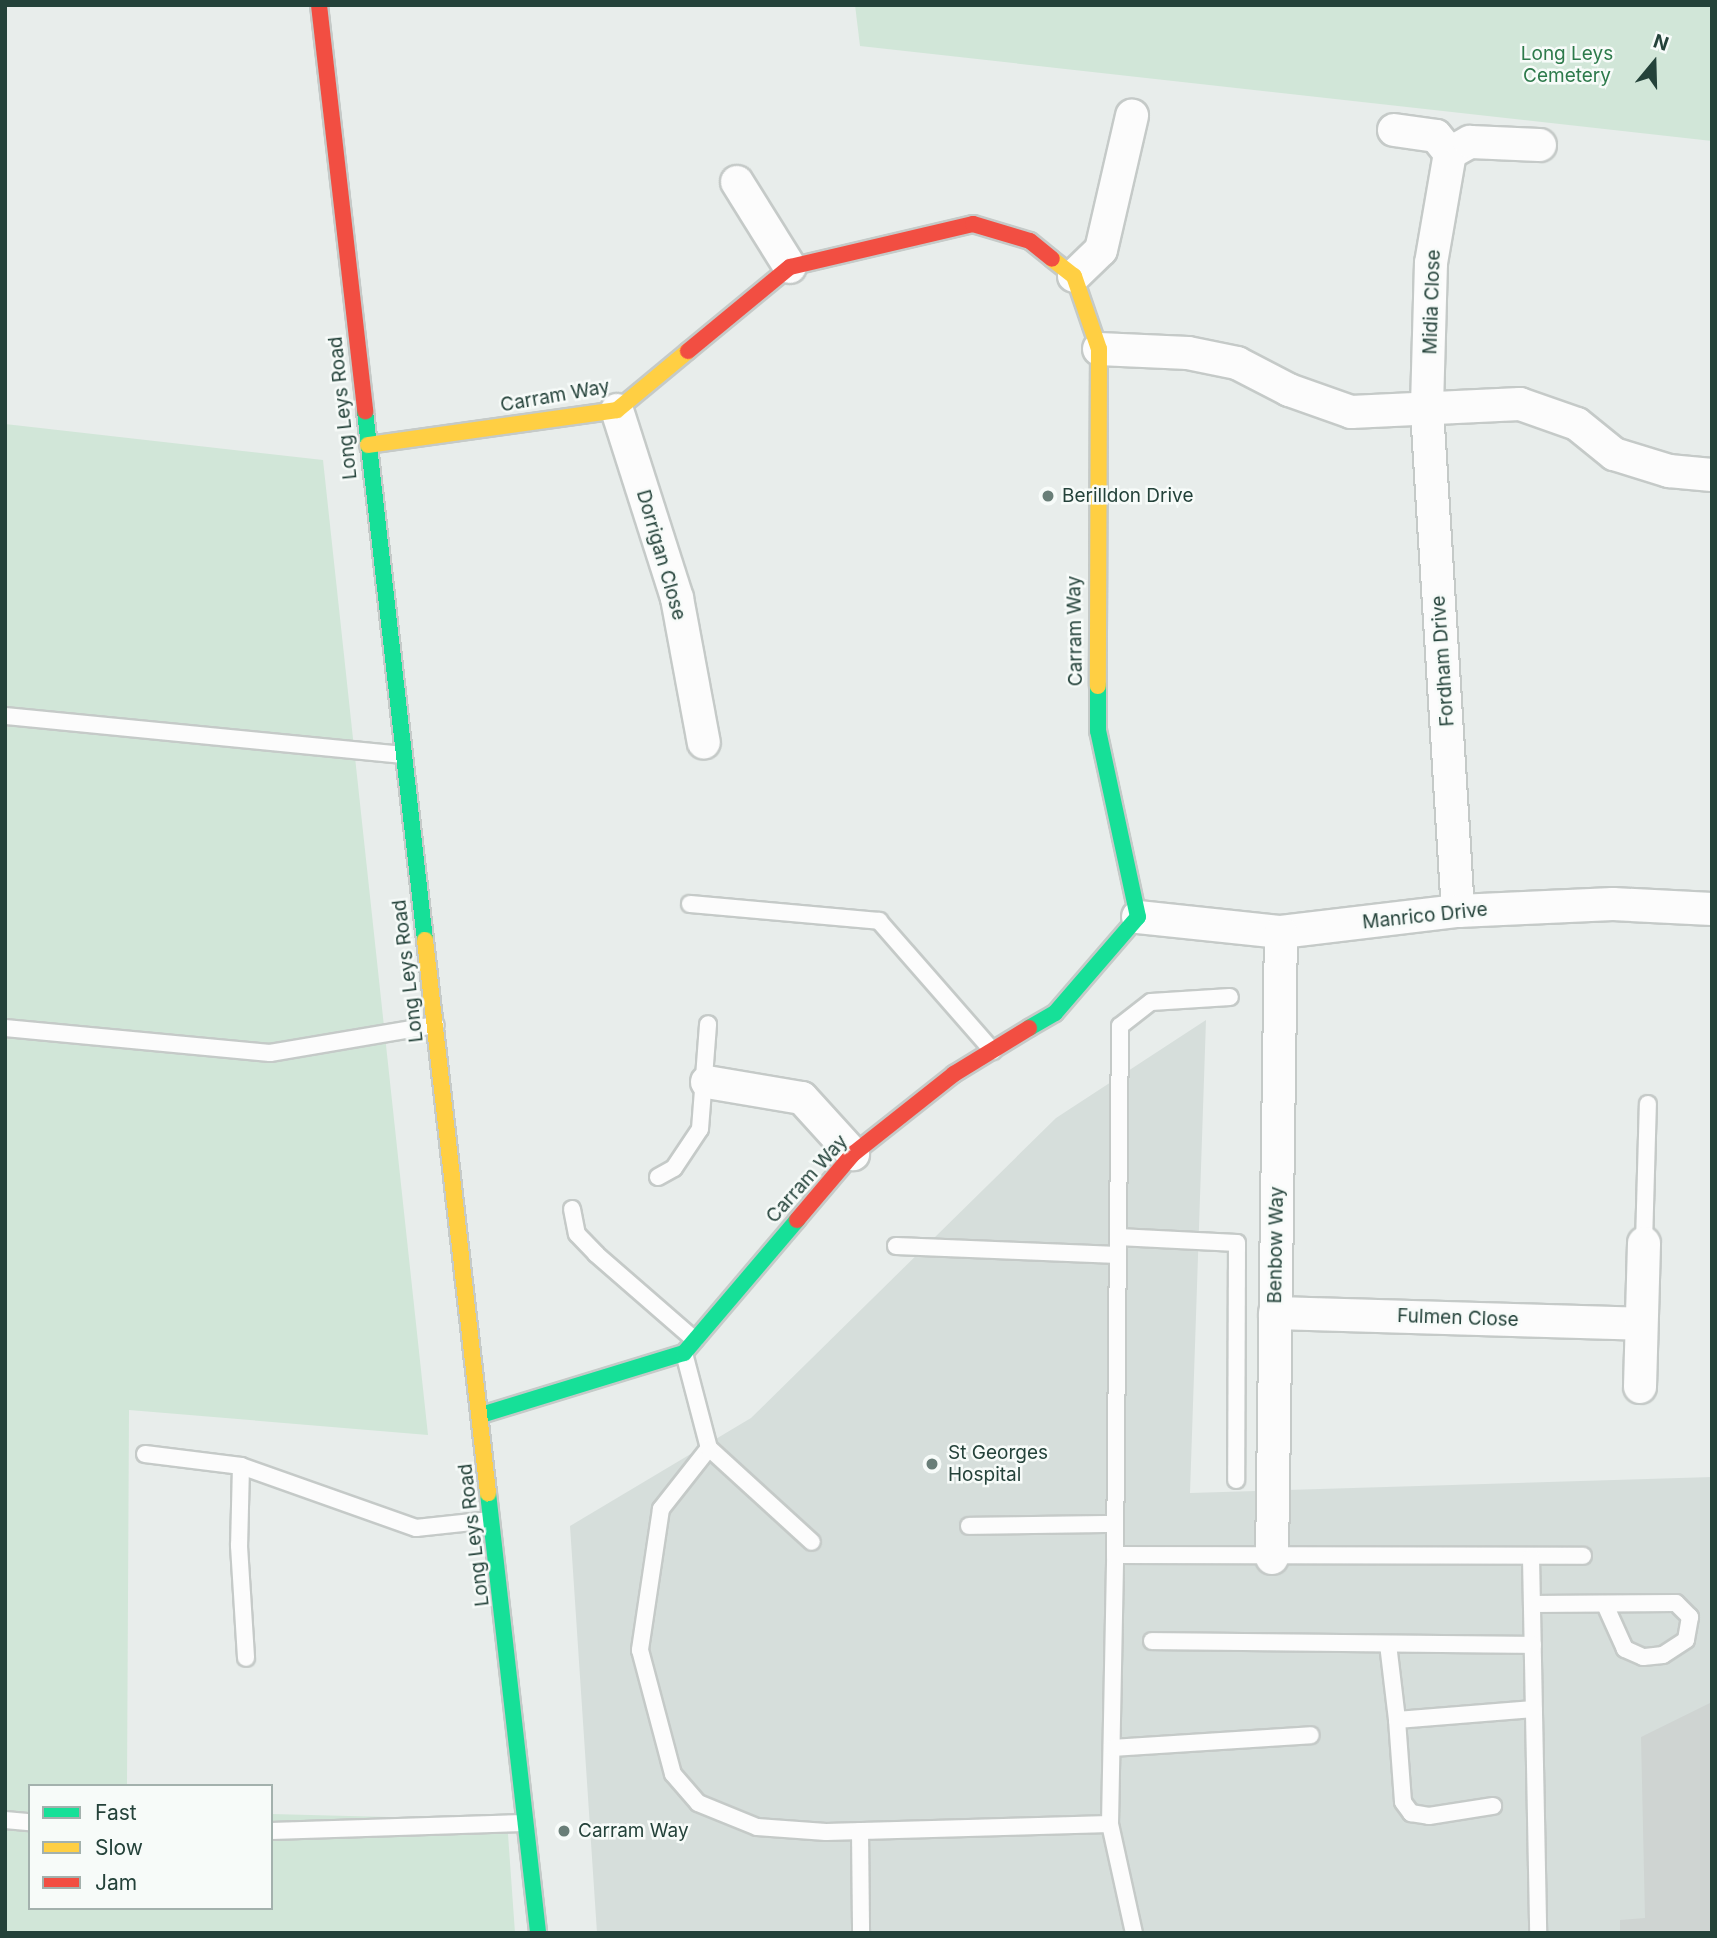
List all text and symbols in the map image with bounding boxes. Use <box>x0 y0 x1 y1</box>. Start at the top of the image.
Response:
north arrow <box>1619 28 1689 98</box>
text: N <box>1650 29 1672 56</box>
park label: Long Leys Cemetery <box>1521 43 1613 87</box>
street label: Midia Close <box>1419 249 1445 355</box>
street label: Long Leys Road <box>324 335 362 481</box>
street label: Carram Way <box>499 375 611 417</box>
place label: Berilldon Drive <box>1062 485 1194 507</box>
street label: Dorrigan Close <box>632 487 690 623</box>
marker: Berilldon Drive <box>1040 488 1056 504</box>
street label: Carram Way <box>1063 575 1087 687</box>
street label: Fordham Drive <box>1427 595 1459 727</box>
street label: Long Leys Road <box>388 898 428 1044</box>
street label: Manrico Drive <box>1361 898 1489 934</box>
street label: Carram Way <box>762 1130 852 1228</box>
street label: Benbow Way <box>1264 1186 1288 1304</box>
street label: Fulmen Close <box>1397 1304 1519 1332</box>
place label: St Georges Hospital <box>948 1442 1048 1486</box>
marker: St Georges Hospital <box>922 1454 942 1474</box>
street label: Long Leys Road <box>454 1462 494 1608</box>
legend <box>28 1784 273 1910</box>
text: Fast <box>95 1800 137 1825</box>
place label: Carram Way <box>578 1820 689 1842</box>
marker: Carram Way <box>556 1823 572 1839</box>
text: Slow <box>95 1835 143 1860</box>
text: Jam <box>95 1870 137 1895</box>

